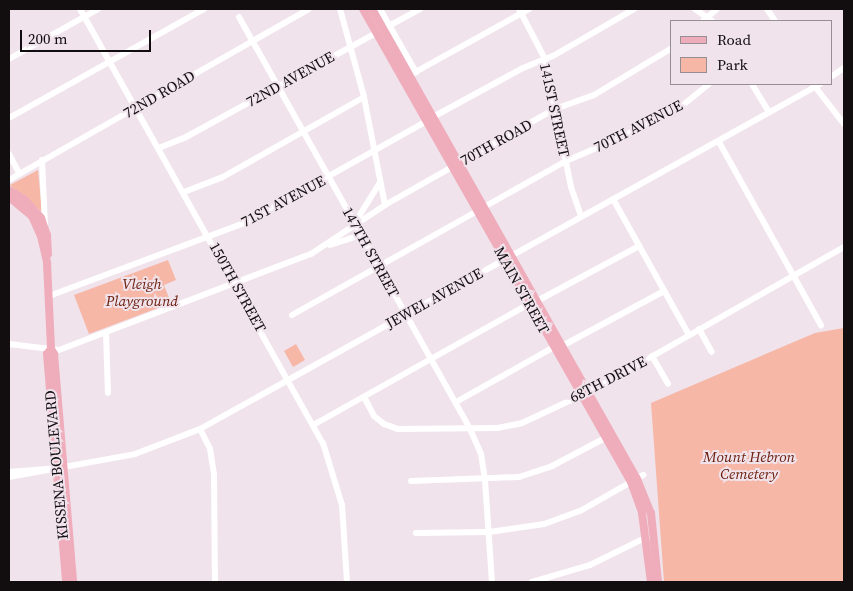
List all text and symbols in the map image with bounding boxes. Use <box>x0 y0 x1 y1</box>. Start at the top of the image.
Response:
scale bar <box>22 20 154 52</box>
legend <box>670 20 833 85</box>
text: 200 m <box>28 28 68 49</box>
text: Road <box>717 29 751 50</box>
street label: 72ND AVENUE <box>243 47 337 111</box>
text: Park <box>717 54 748 75</box>
street label: 141ST STREET <box>536 61 574 159</box>
street label: 72ND ROAD <box>120 66 198 122</box>
street label: 70TH AVENUE <box>591 96 685 156</box>
street label: 70TH ROAD <box>457 115 535 169</box>
street label: 71ST AVENUE <box>238 171 328 231</box>
street label: 147TH STREET <box>339 204 403 300</box>
street label: 150TH STREET <box>206 239 270 335</box>
street label: MAIN STREET <box>491 243 553 337</box>
street label: JEWEL AVENUE <box>382 264 486 332</box>
park label: Vleigh Playground <box>106 274 178 309</box>
street label: 68TH DRIVE <box>566 352 650 406</box>
street label: KISSENA BOULEVARD <box>41 390 71 540</box>
park label: Mount Hebron Cemetery <box>703 447 795 482</box>

